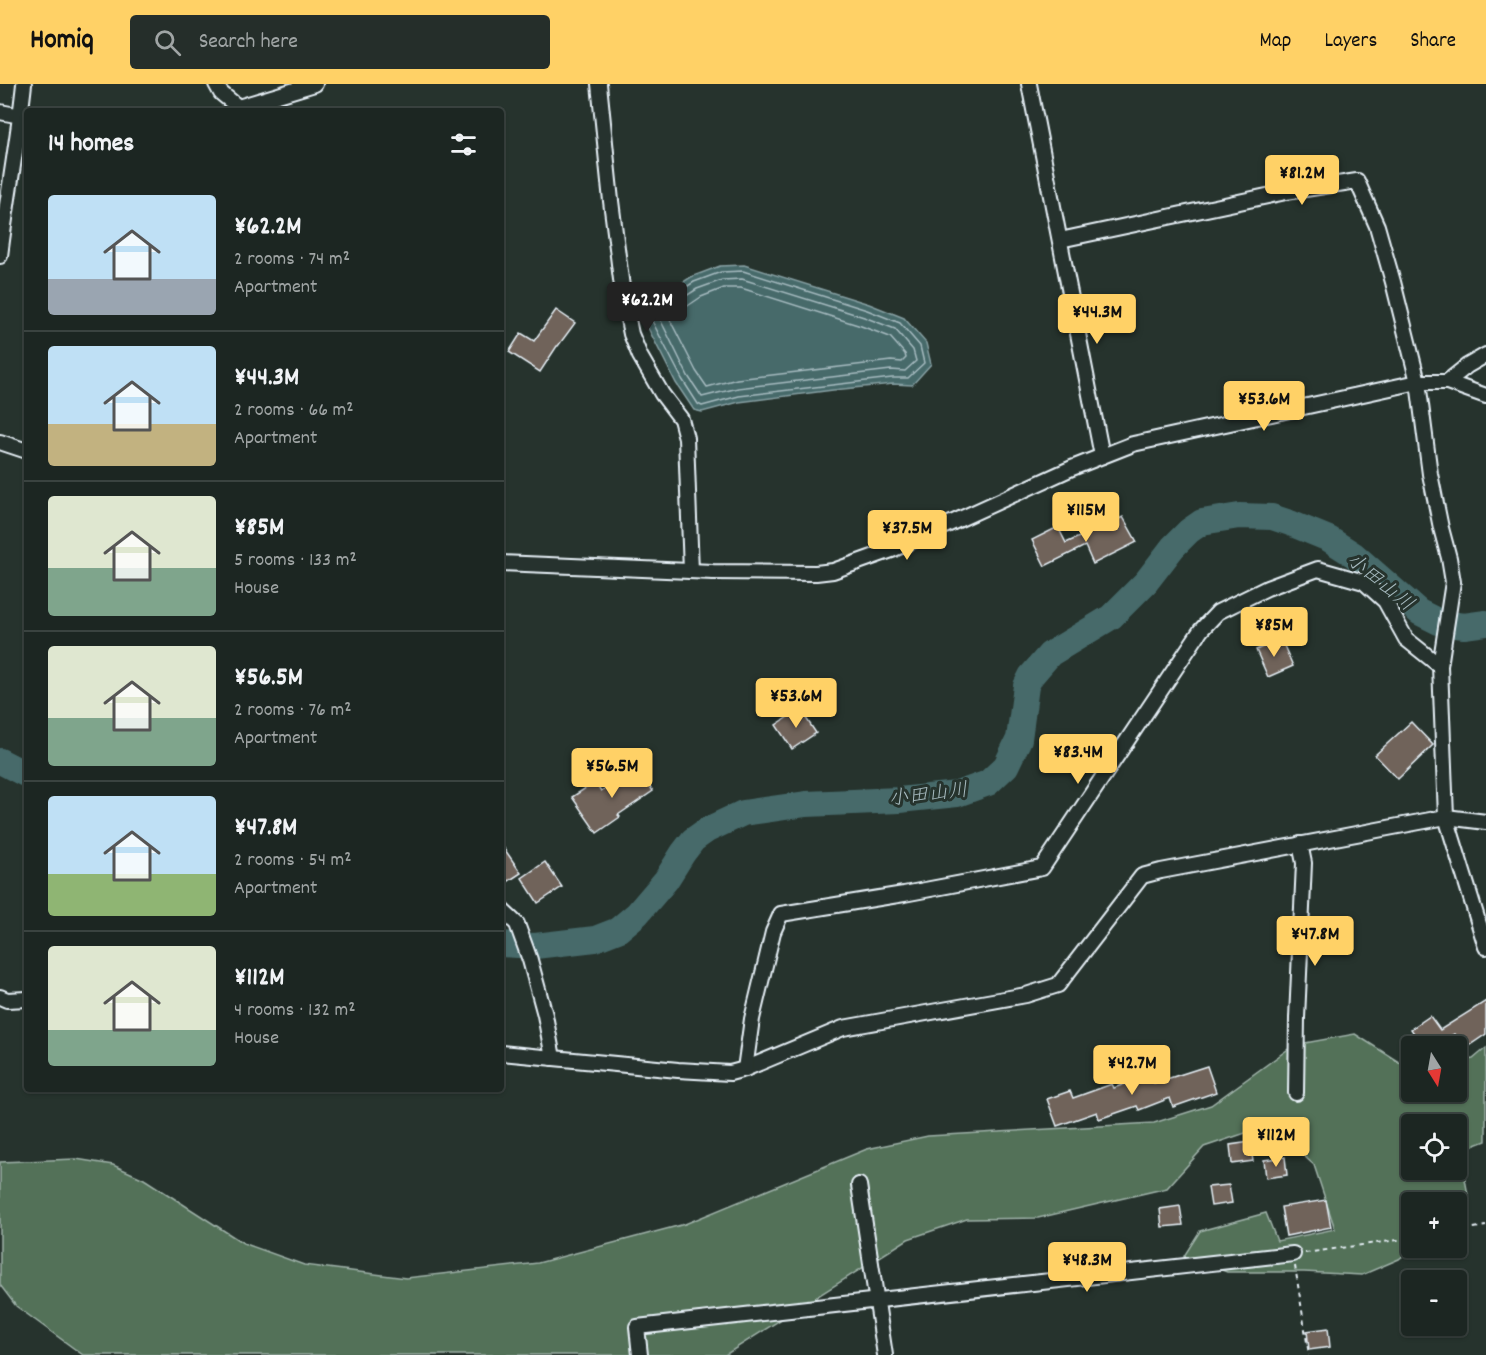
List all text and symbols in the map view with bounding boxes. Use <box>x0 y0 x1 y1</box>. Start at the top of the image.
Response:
search box <box>130 15 550 69</box>
text: Homiq <box>30 22 94 62</box>
icon: search <box>151 26 184 59</box>
text: Search here <box>199 27 298 58</box>
text: Map <box>1260 27 1291 57</box>
text: Layers <box>1324 27 1377 57</box>
text: Share <box>1410 27 1456 57</box>
text: 14 homes <box>48 126 134 163</box>
icon: filters <box>447 128 480 161</box>
pin: ¥81.2M <box>1253 155 1351 206</box>
text: ¥81.2M <box>1279 160 1325 188</box>
text: ¥62.2M <box>234 209 302 246</box>
icon: home <box>96 219 168 291</box>
text: 2 rooms · 74 m² <box>234 246 350 274</box>
text: Apartment <box>234 274 317 302</box>
pin: ¥62.2M <box>598 282 696 333</box>
text: ¥62.2M <box>621 287 673 315</box>
pin: ¥44.3M <box>1048 294 1146 345</box>
text: ¥44.3M <box>1072 299 1122 327</box>
text: ¥44.3M <box>234 360 299 397</box>
icon: home <box>96 370 168 442</box>
pin: ¥53.6M <box>1215 381 1313 432</box>
text: ¥53.6M <box>1238 386 1290 414</box>
text: 2 rooms · 66 m² <box>234 397 354 425</box>
text: Apartment <box>234 425 317 453</box>
pin: ¥115M <box>1044 492 1128 543</box>
text: ¥115M <box>1066 497 1106 525</box>
text: ¥85M <box>234 510 284 547</box>
pin: ¥37.5M <box>858 510 956 561</box>
text: ¥37.5M <box>882 515 932 543</box>
icon: home <box>96 520 168 592</box>
text: 5 rooms · 133 m² <box>234 547 357 575</box>
water label: 小田山川 <box>1339 547 1419 619</box>
text: House <box>234 575 279 603</box>
pin: ¥85M <box>1238 607 1310 658</box>
text: ¥85M <box>1255 612 1293 640</box>
text: ¥56.5M <box>234 660 303 697</box>
icon: home <box>96 670 168 742</box>
pin: ¥53.6M <box>747 678 845 729</box>
text: ¥53.6M <box>770 683 822 711</box>
text: 2 rooms · 76 m² <box>234 697 352 725</box>
text: Apartment <box>234 725 317 753</box>
pin: ¥83.4M <box>1029 734 1127 785</box>
text: ¥83.4M <box>1053 739 1103 767</box>
pin: ¥56.5M <box>563 748 661 799</box>
text: ¥56.5M <box>585 753 639 781</box>
water label: 小田山川 <box>887 777 970 815</box>
text: ¥47.8M <box>234 810 297 847</box>
icon: home <box>96 820 168 892</box>
text: 2 rooms · 54 m² <box>234 847 352 875</box>
text: Apartment <box>234 875 317 903</box>
pin: ¥47.8M <box>1266 916 1364 967</box>
text: ¥47.8M <box>1291 921 1339 949</box>
text: ¥112M <box>234 960 285 997</box>
icon: home <box>96 970 168 1042</box>
text: 4 rooms · 132 m² <box>234 997 356 1025</box>
text: House <box>234 1025 279 1053</box>
north arrow <box>1401 1036 1467 1102</box>
map controls <box>1401 1036 1467 1336</box>
pin: ¥42.7M <box>1083 1045 1181 1096</box>
text: ¥42.7M <box>1107 1050 1157 1078</box>
button: locate <box>1401 1114 1467 1180</box>
pin: ¥112M <box>1234 1117 1318 1168</box>
text: ¥112M <box>1257 1122 1295 1150</box>
button: + <box>1401 1192 1467 1258</box>
pin: ¥48.3M <box>1038 1242 1136 1293</box>
text: ¥48.3M <box>1062 1247 1112 1275</box>
button: − <box>1401 1270 1467 1336</box>

